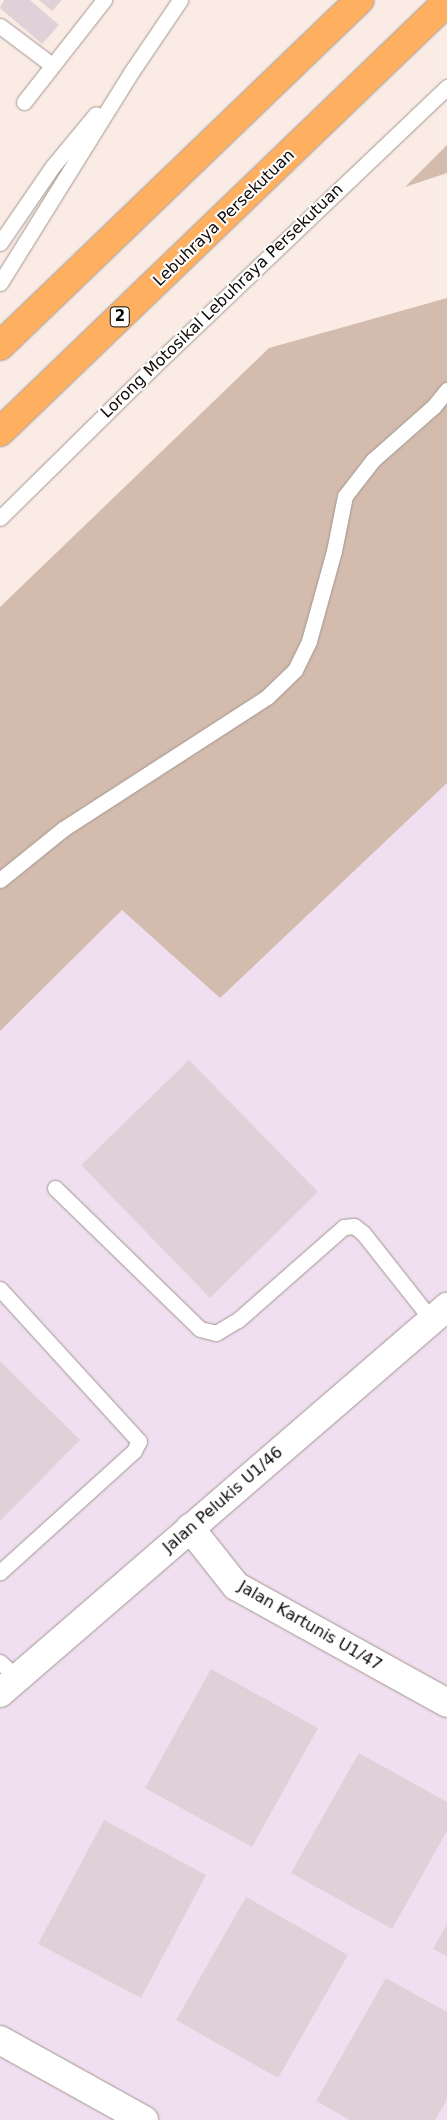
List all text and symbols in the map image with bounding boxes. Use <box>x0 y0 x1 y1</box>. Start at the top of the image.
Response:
street label: Lebuhraya Persekutuan <box>149 146 299 290</box>
street label: Lorong Motosikal Lebuhraya Persekutuan <box>97 180 347 422</box>
road number: 2 <box>109 304 131 330</box>
street label: Jalan Pelukis U1/46 <box>159 1443 287 1557</box>
street label: Jalan Kartunis U1/47 <box>235 1577 385 1675</box>

